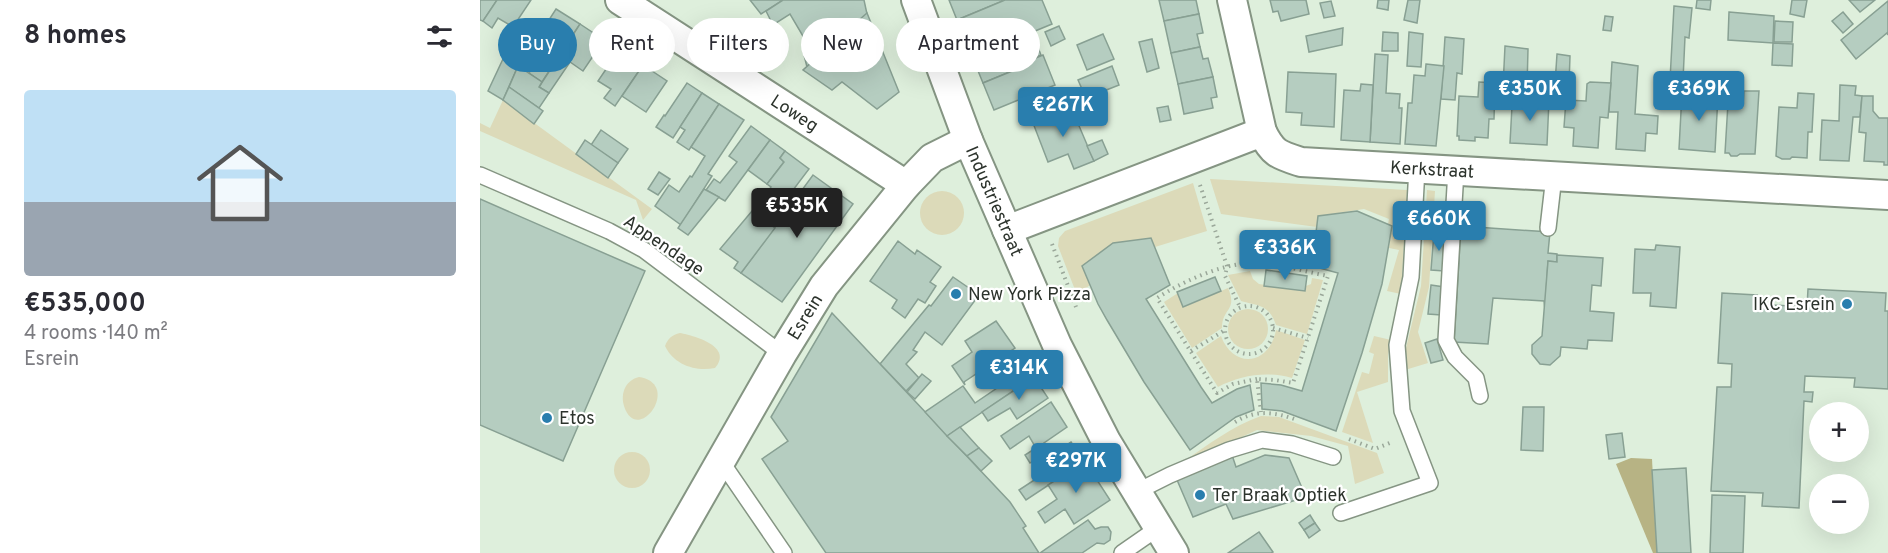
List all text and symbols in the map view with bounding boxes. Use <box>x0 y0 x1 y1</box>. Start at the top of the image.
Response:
chip: Buy <box>498 18 577 72</box>
chip: Rent <box>589 18 675 72</box>
chip: Filters <box>687 18 789 72</box>
chip: New <box>801 18 884 72</box>
chip: Apartment <box>896 18 1040 72</box>
text: 8 homes <box>24 20 127 53</box>
icon: filters <box>423 20 456 53</box>
pin: €350K <box>1488 71 1572 122</box>
pin: €369K <box>1657 71 1741 122</box>
text: €350K <box>1498 77 1562 103</box>
text: €369K <box>1667 77 1731 103</box>
pin: €267K <box>1021 87 1105 138</box>
street label: Loweg <box>765 90 822 138</box>
text: €267K <box>1032 93 1094 119</box>
icon: home <box>186 129 294 237</box>
street label: Industriestraat <box>959 143 1027 260</box>
street label: Kerkstraat <box>1389 157 1475 185</box>
pin: €535K <box>755 188 839 239</box>
text: €535K <box>765 194 829 220</box>
pin: €660K <box>1397 201 1481 252</box>
text: €660K <box>1407 207 1471 233</box>
street label: Appendage <box>618 211 708 282</box>
pin: €336K <box>1243 230 1327 281</box>
text: €336K <box>1253 236 1317 262</box>
place label: New York Pizza <box>968 284 1091 307</box>
marker: New York Pizza <box>949 287 963 301</box>
text: €535,000 <box>24 288 146 321</box>
street label: Esrein <box>783 290 829 345</box>
place label: IKC Esrein <box>1753 294 1835 317</box>
marker: IKC Esrein <box>1840 297 1854 311</box>
text: 4 rooms · 140 m² <box>24 321 168 347</box>
text: Esrein <box>24 347 79 373</box>
pin: €314K <box>977 350 1061 401</box>
text: €314K <box>989 356 1049 382</box>
map controls <box>1809 402 1869 534</box>
button: + <box>1809 402 1869 462</box>
place label: Etos <box>559 408 595 431</box>
marker: Etos <box>540 411 554 425</box>
pin: €297K <box>1034 443 1118 494</box>
text: €297K <box>1045 449 1107 475</box>
button: − <box>1809 474 1869 534</box>
place label: Ter Braak Optiek <box>1212 485 1347 508</box>
marker: Ter Braak Optiek <box>1193 488 1207 502</box>

